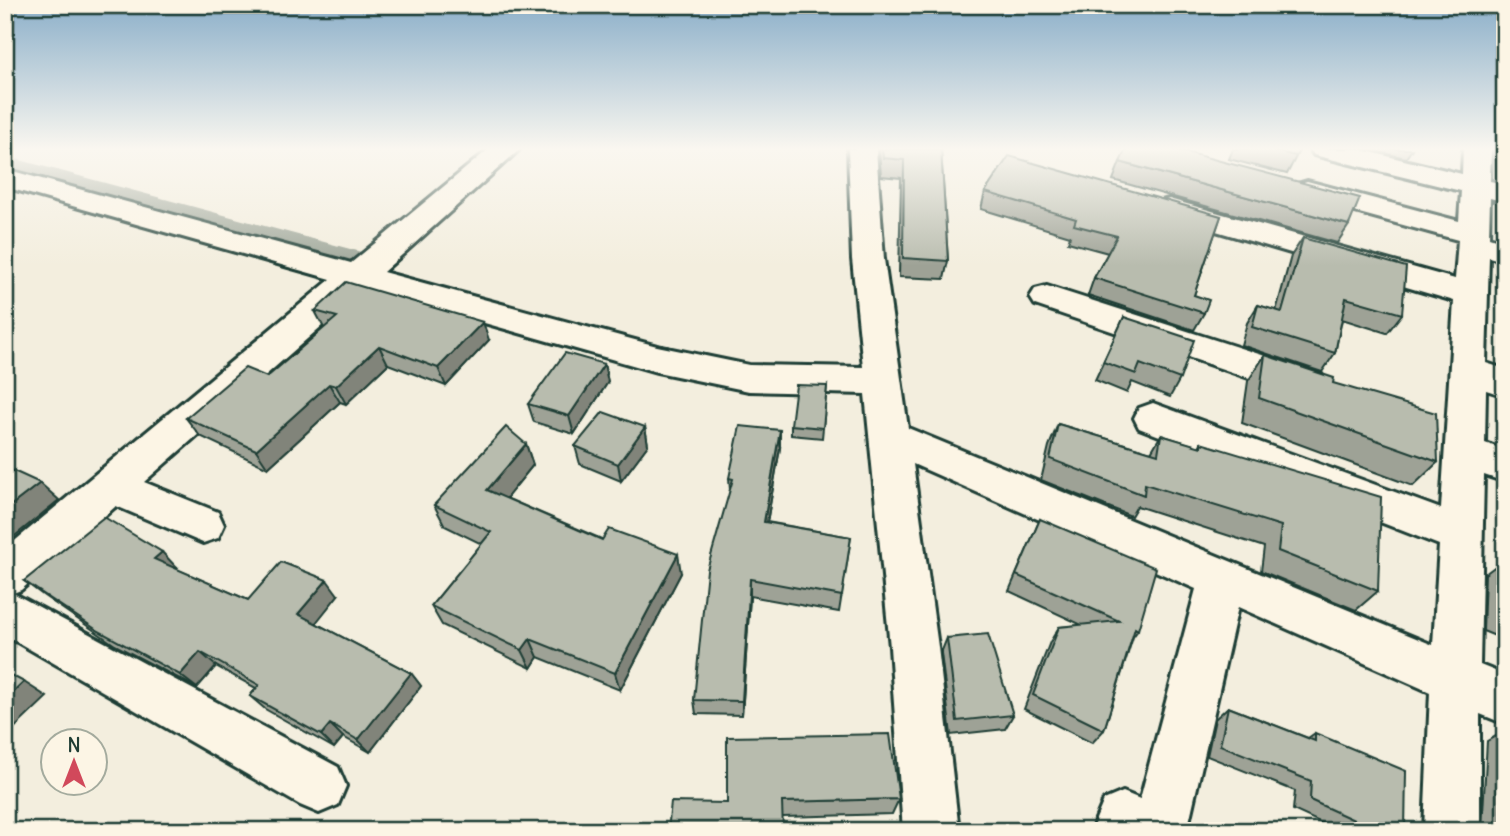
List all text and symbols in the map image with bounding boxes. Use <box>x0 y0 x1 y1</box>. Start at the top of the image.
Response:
north arrow <box>38 728 108 798</box>
text: N <box>67 733 81 757</box>

